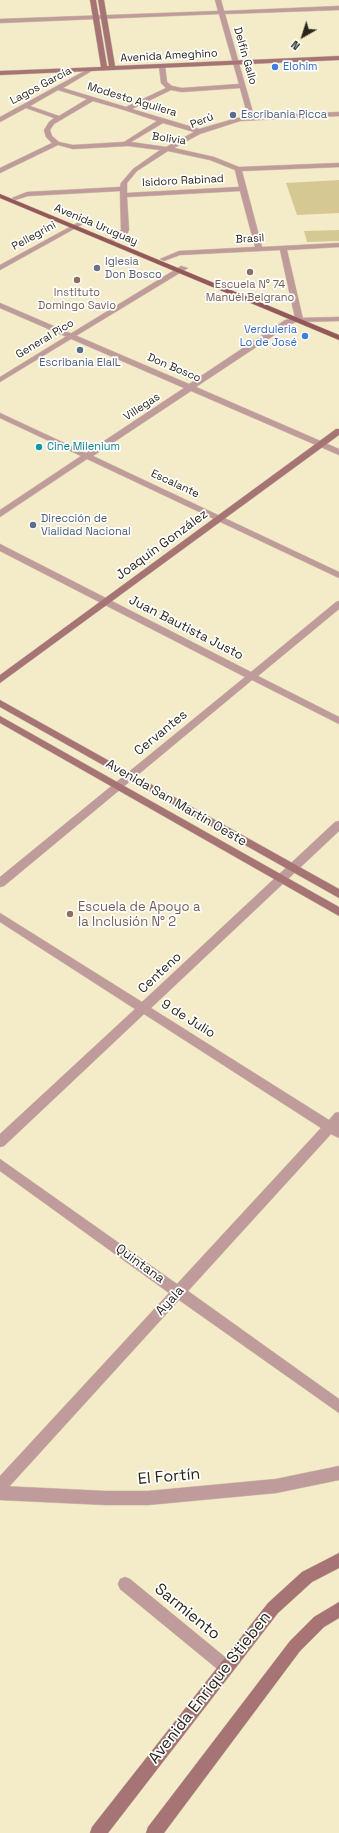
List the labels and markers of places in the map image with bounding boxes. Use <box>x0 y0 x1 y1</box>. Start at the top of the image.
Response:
place label: Elohim <box>283 60 318 74</box>
marker: Elohim <box>270 62 280 72</box>
place label: Escribania Picca <box>241 108 327 122</box>
marker: Escribania Picca <box>228 110 238 120</box>
place label: Iglesia Don Bosco <box>105 255 162 281</box>
marker: Iglesia Don Bosco <box>92 263 102 273</box>
marker: Escuela N° 74 Manuél Belgrano <box>245 267 255 277</box>
marker: Instituto Domingo Savio <box>72 275 82 285</box>
place label: Escuela N° 74 Manuél Belgrano <box>206 278 294 304</box>
place label: Instituto Domingo Savio <box>38 286 116 312</box>
place label: Verduleria Lo de José <box>240 323 297 349</box>
marker: Verduleria Lo de José <box>300 331 310 341</box>
marker: Escribania ElalL <box>75 345 85 355</box>
place label: Escribania ElalL <box>39 356 121 370</box>
place label: Cine Milenium <box>47 440 120 454</box>
marker: Cine Milenium <box>34 442 44 452</box>
place label: Dirección de Vialidad Nacional <box>41 512 131 538</box>
marker: Dirección de Vialidad Nacional <box>28 520 38 530</box>
place label: Escuela de Apoyo a la Inclusión N° 2 <box>78 899 200 930</box>
marker: Escuela de Apoyo a la Inclusión N° 2 <box>65 909 75 919</box>

